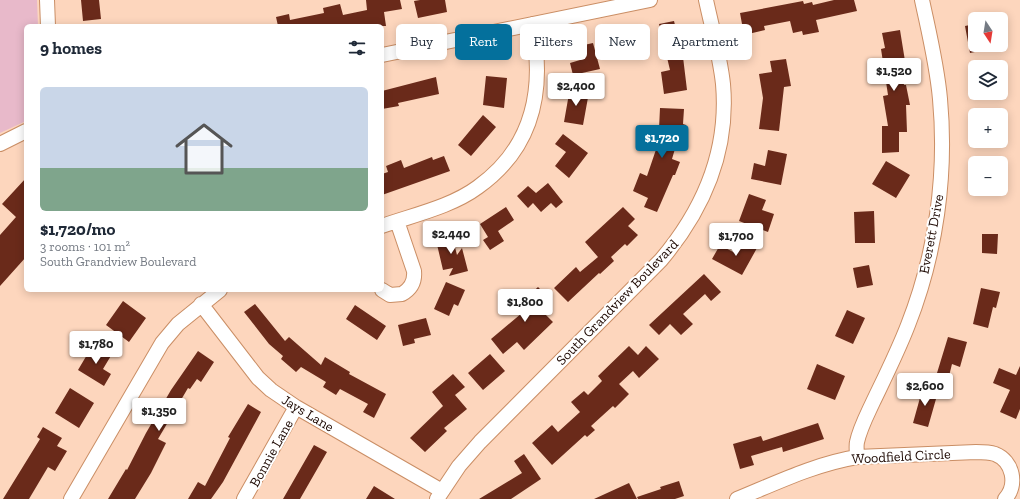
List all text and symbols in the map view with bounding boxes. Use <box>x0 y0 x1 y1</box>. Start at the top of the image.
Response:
north arrow <box>968 12 1008 52</box>
map controls <box>968 12 1008 196</box>
chip: Buy <box>396 24 447 60</box>
chip: Rent <box>455 24 512 60</box>
chip: Filters <box>520 24 587 60</box>
chip: New <box>595 24 650 60</box>
chip: Apartment <box>658 24 752 60</box>
icon: filters <box>346 37 368 59</box>
text: 9 homes <box>40 38 102 58</box>
pin: $1,520 <box>861 58 927 92</box>
button: layers <box>968 60 1008 100</box>
text: $1,520 <box>876 63 912 78</box>
pin: $2,400 <box>543 73 609 107</box>
text: $2,400 <box>557 78 595 93</box>
button: + <box>968 108 1008 148</box>
icon: home <box>168 113 240 185</box>
pin: $1,720 <box>629 125 695 159</box>
text: $1,720 <box>644 130 680 145</box>
button: − <box>968 156 1008 196</box>
street label: Everett Drive <box>915 192 948 275</box>
text: $1,720/mo <box>40 219 115 239</box>
pin: $2,440 <box>418 221 484 255</box>
pin: $1,700 <box>703 223 769 257</box>
text: $2,440 <box>432 226 470 241</box>
text: $1,700 <box>718 228 754 243</box>
street label: South Grandview Boulevard <box>553 236 682 369</box>
text: 3 rooms · 101 m² <box>40 239 130 254</box>
text: South Grandview Boulevard <box>40 254 197 269</box>
pin: $1,800 <box>492 289 558 323</box>
text: $1,800 <box>507 294 543 309</box>
pin: $1,780 <box>63 331 129 365</box>
text: $1,780 <box>78 336 114 351</box>
pin: $2,600 <box>892 373 958 407</box>
text: $2,600 <box>906 378 944 393</box>
street label: Jays Lane <box>279 391 337 436</box>
pin: $1,350 <box>126 398 192 432</box>
text: $1,350 <box>141 403 177 418</box>
street label: Bonnie Lane <box>246 416 297 490</box>
street label: Woodfield Circle <box>851 445 951 468</box>

